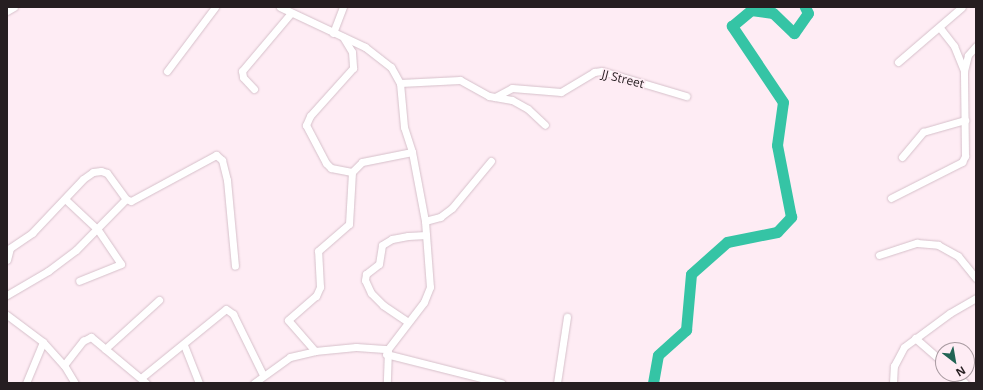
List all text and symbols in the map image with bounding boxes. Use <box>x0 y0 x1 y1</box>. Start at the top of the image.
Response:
street label: JJ Street <box>600 67 646 91</box>
north arrow <box>935 342 975 382</box>
text: N <box>953 363 969 381</box>

